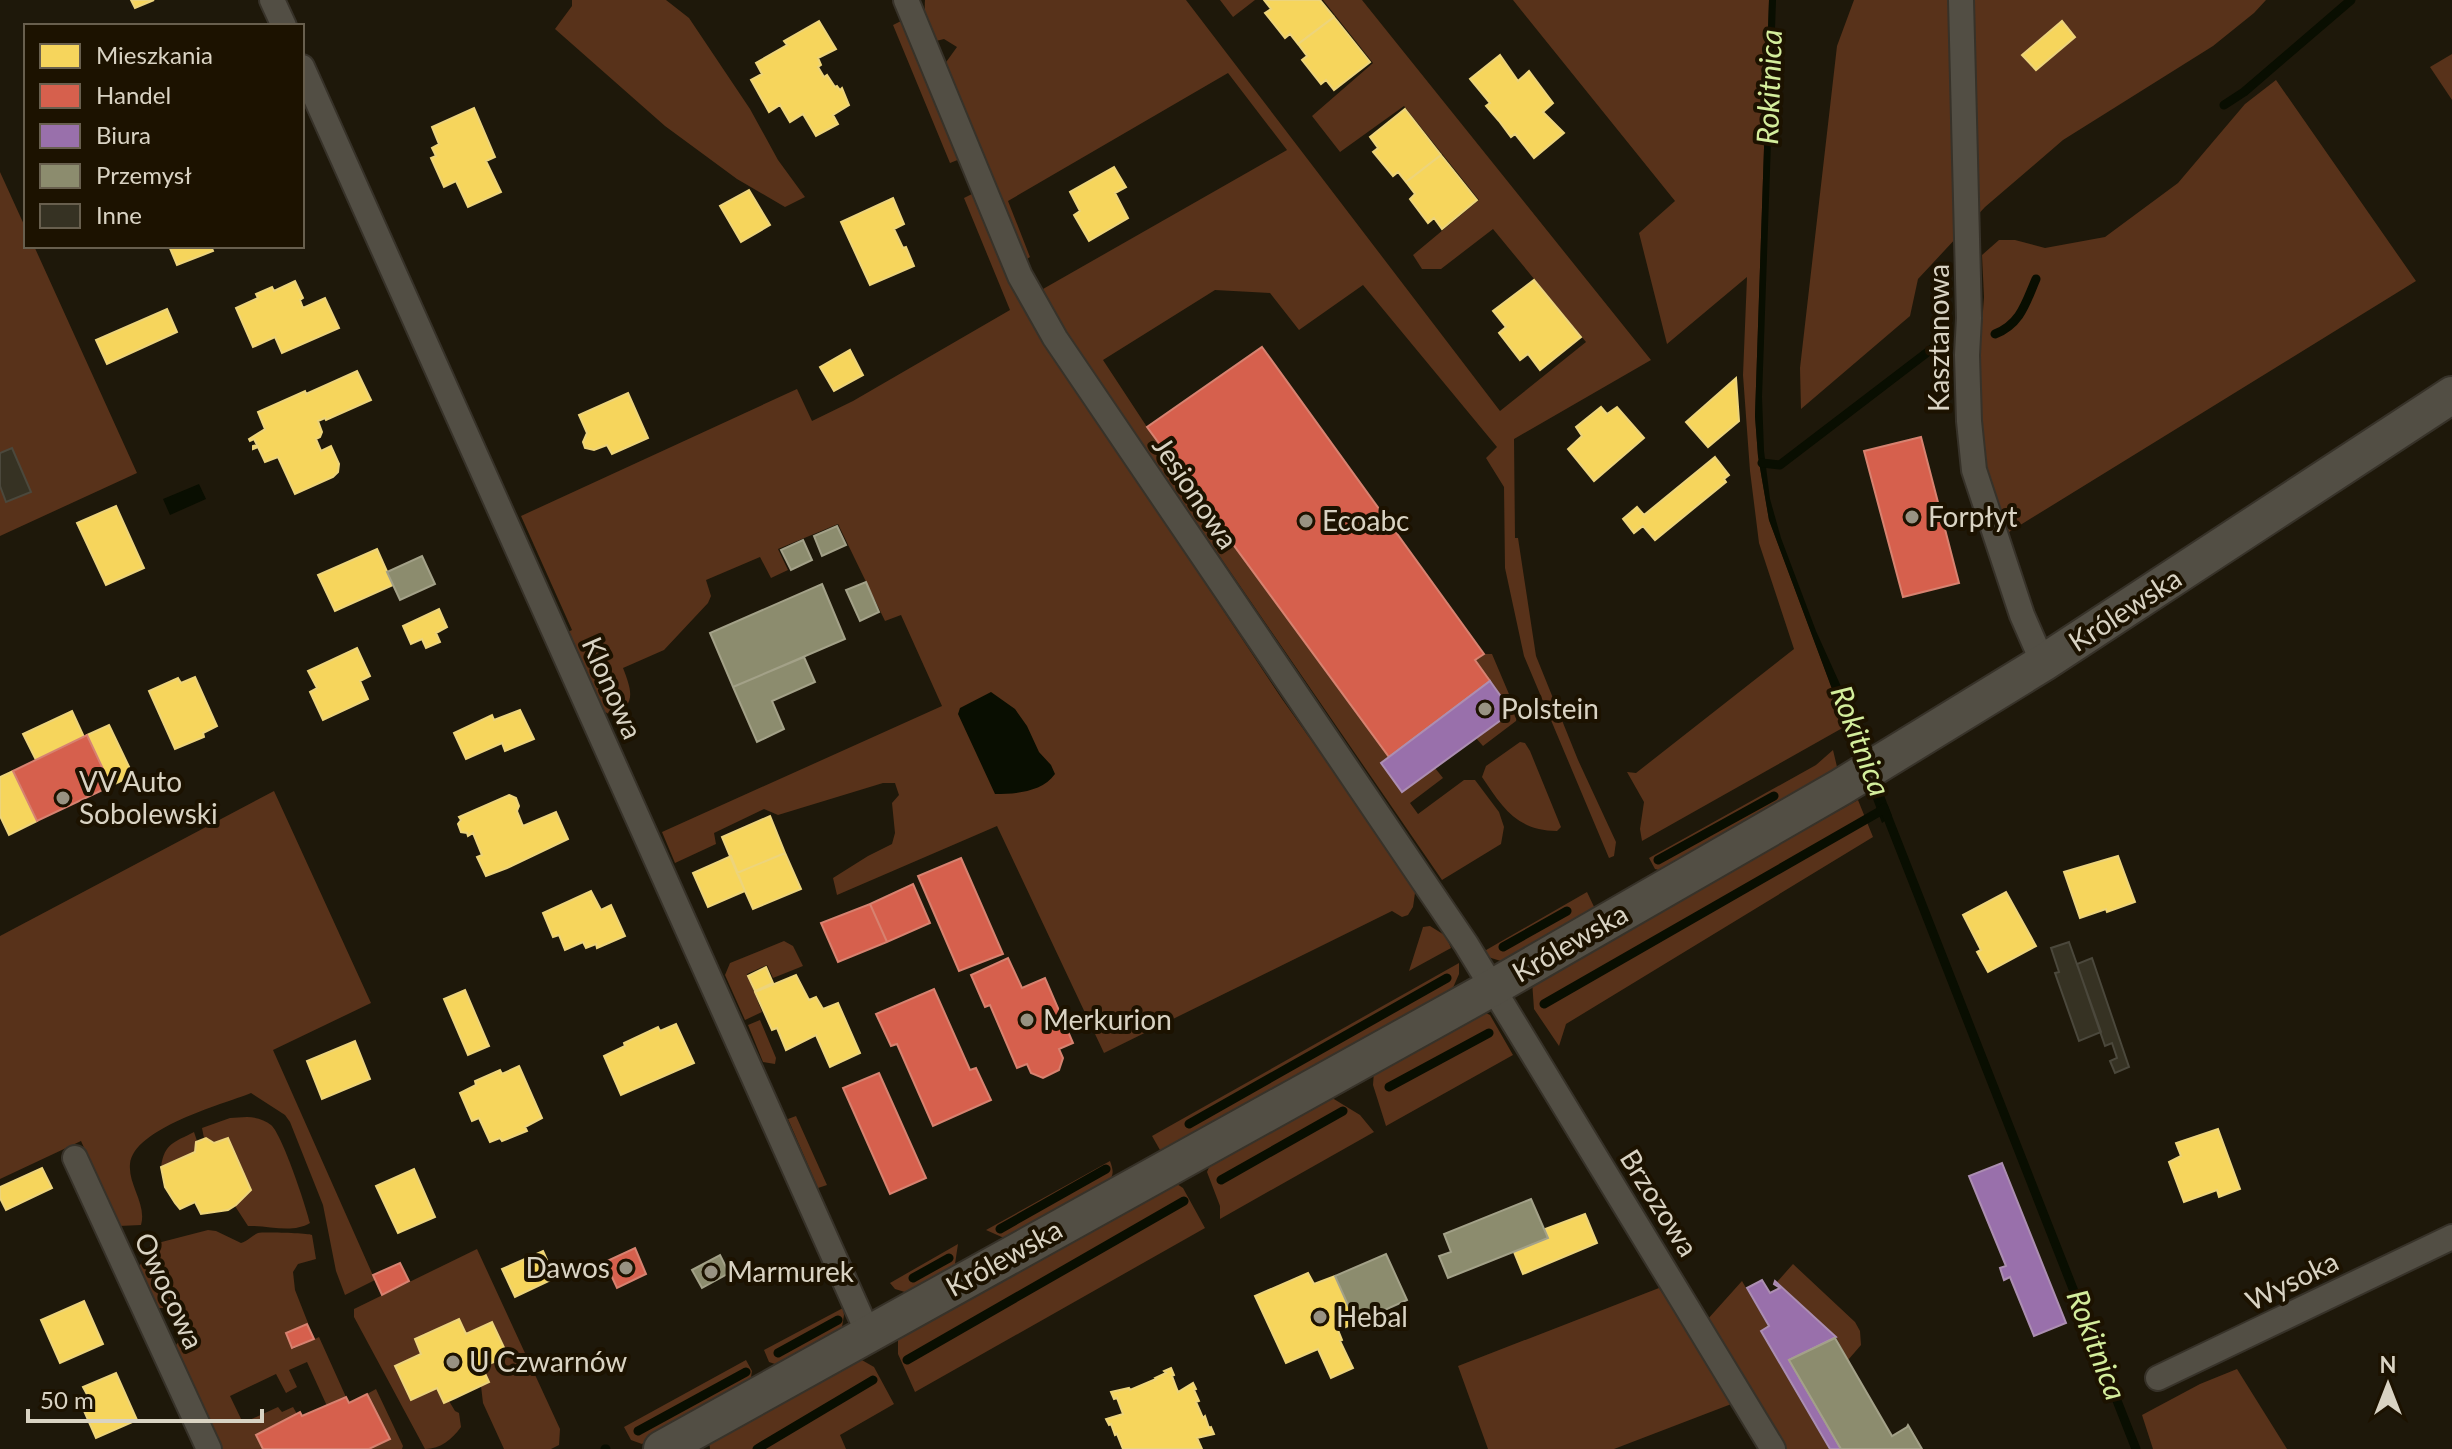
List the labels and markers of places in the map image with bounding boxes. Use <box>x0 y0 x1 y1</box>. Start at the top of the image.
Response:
place label: Forpłyt <box>1928 499 2018 533</box>
place label: Ecoabc <box>1322 503 1409 537</box>
marker: Forpłyt <box>1903 508 1921 526</box>
marker: Ecoabc <box>1297 512 1315 530</box>
place label: Polstein <box>1501 691 1599 725</box>
marker: Polstein <box>1476 700 1494 718</box>
place label: VV Auto Sobolewski <box>79 764 218 830</box>
marker: VV Auto Sobolewski <box>54 789 72 807</box>
place label: Merkurion <box>1043 1002 1172 1036</box>
marker: Merkurion <box>1018 1011 1036 1029</box>
place label: Dawos <box>525 1250 610 1284</box>
place label: Marmurek <box>727 1254 855 1288</box>
marker: Dawos <box>617 1259 635 1277</box>
marker: Marmurek <box>702 1263 720 1281</box>
place label: Hebal <box>1336 1299 1408 1333</box>
marker: Hebal <box>1311 1308 1329 1326</box>
place label: U Czwarnów <box>469 1344 627 1378</box>
marker: U Czwarnów <box>444 1353 462 1371</box>

